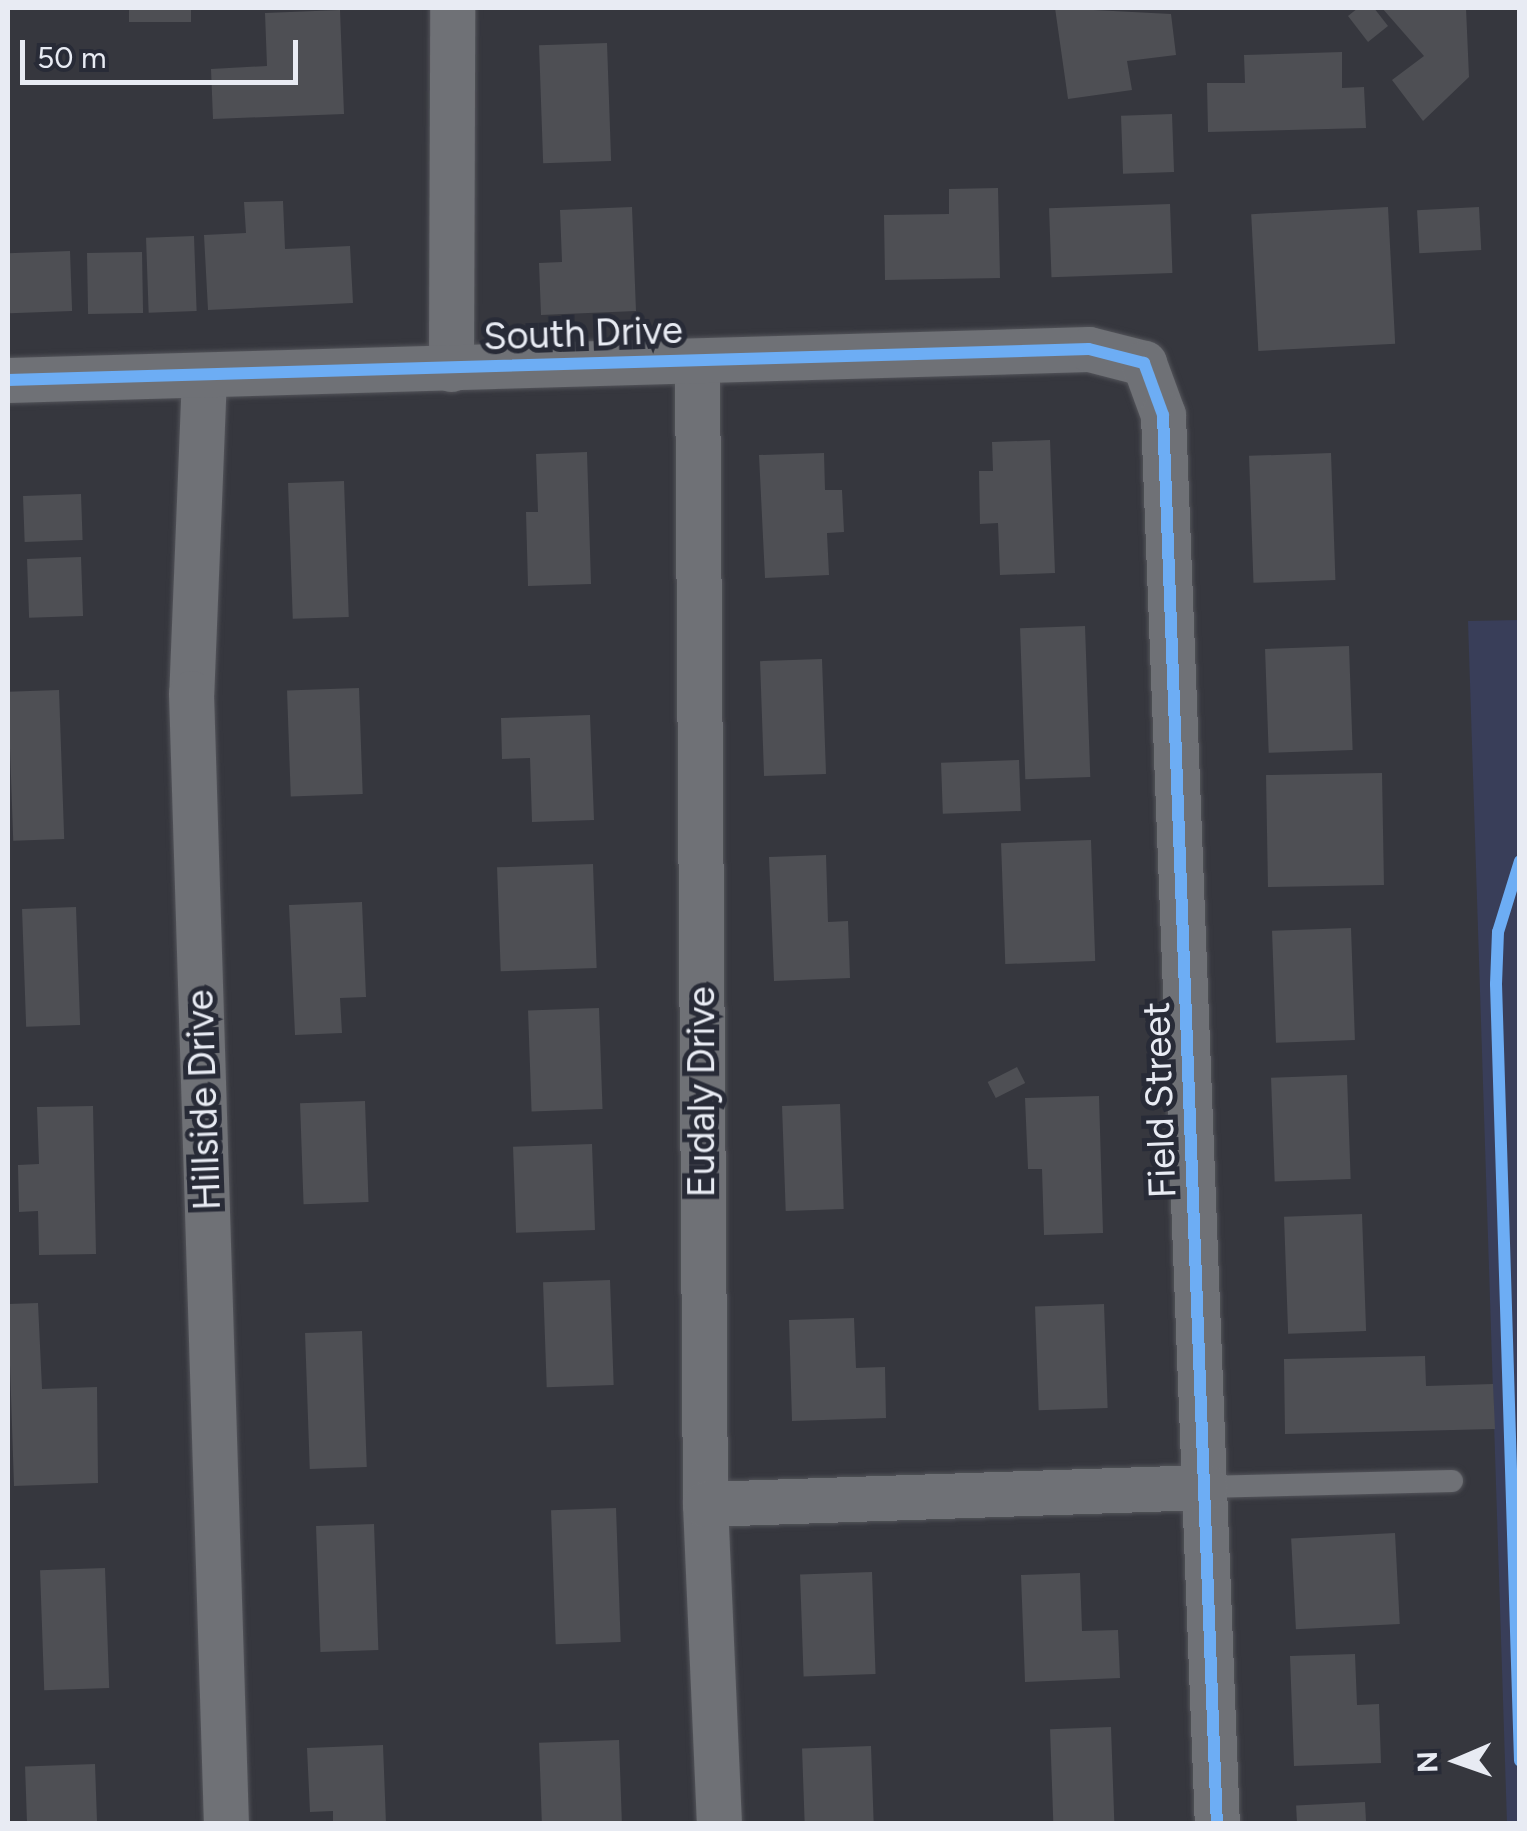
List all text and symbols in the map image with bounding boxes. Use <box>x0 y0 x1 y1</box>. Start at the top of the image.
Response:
scale bar <box>25 20 302 82</box>
text: 50 m <box>37 39 106 76</box>
street label: South Drive <box>483 308 683 360</box>
street label: Eudaly Drive <box>679 987 725 1197</box>
street label: Hillside Drive <box>177 989 231 1211</box>
street label: Field Street <box>1134 1001 1186 1199</box>
north arrow <box>1407 1711 1507 1811</box>
text: N <box>1410 1751 1444 1773</box>

